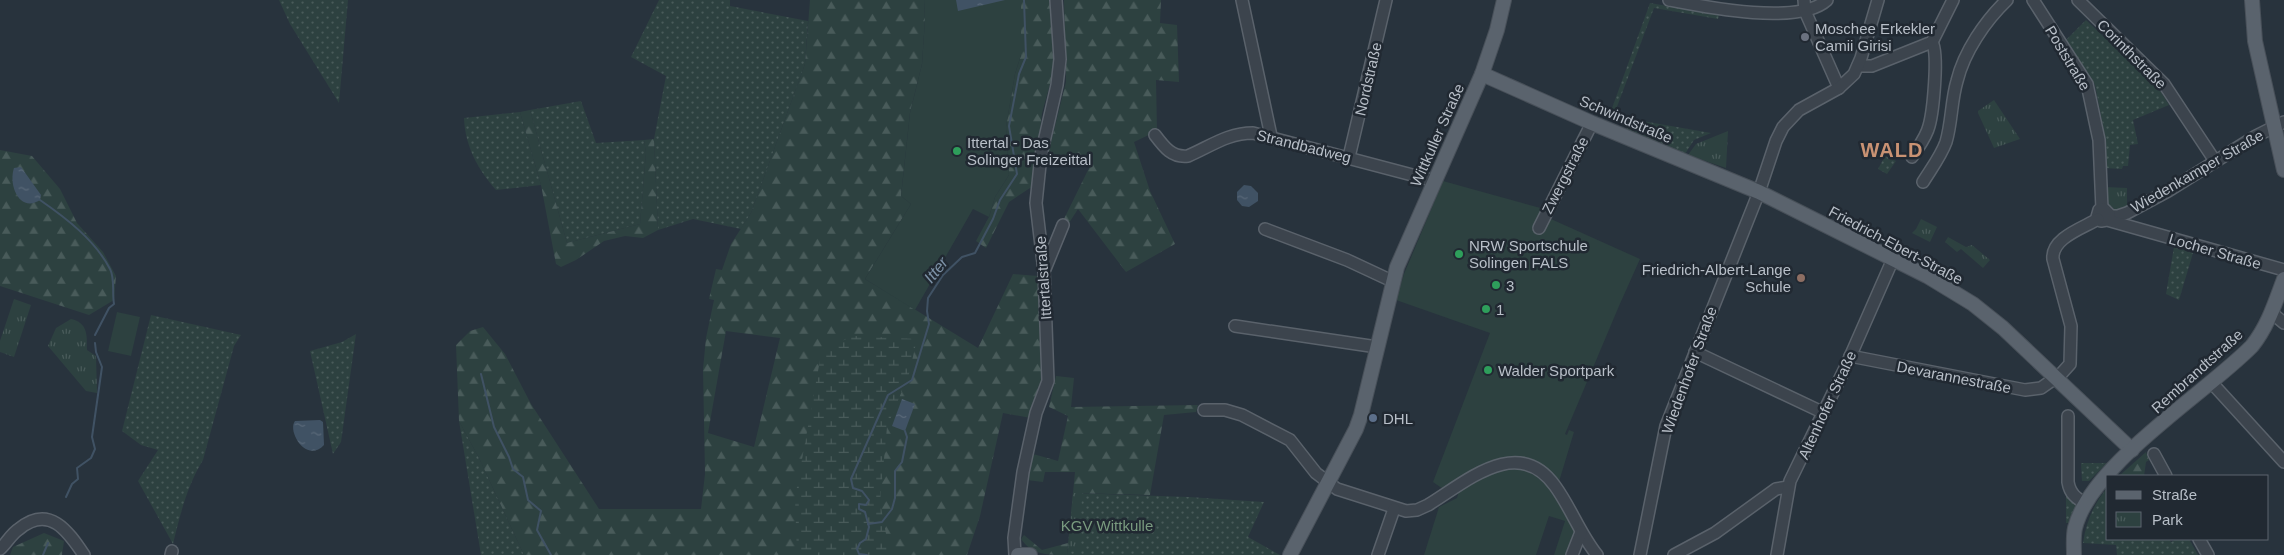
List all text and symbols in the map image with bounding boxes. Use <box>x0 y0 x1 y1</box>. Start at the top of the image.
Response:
street label: Corinthstraße <box>2094 16 2170 92</box>
place label: Moschee Erkekler Camii Girisi <box>1815 20 1935 54</box>
street label: Poststraße <box>2042 23 2094 93</box>
marker: Moschee Erkekler Camii Girisi <box>1799 31 1811 43</box>
street label: Nordstraße <box>1351 41 1385 117</box>
street label: Wittkuller Straße <box>1407 81 1467 189</box>
street label: Schwindstraße <box>1577 92 1675 146</box>
street label: Strandbadweg <box>1255 126 1353 166</box>
street label: Wiedenkamper Straße <box>2128 126 2266 216</box>
place label: Ittertal - Das Solinger Freizeittal <box>967 134 1091 168</box>
street label: Zwergstraße <box>1538 134 1592 216</box>
district label: WALD <box>1861 139 1923 161</box>
marker: Ittertal - Das Solinger Freizeittal <box>951 145 963 157</box>
street label: Friedrich-Ebert-Straße <box>1826 202 1966 288</box>
street label: Locher Straße <box>2167 230 2263 272</box>
street label: Ittertalstraße <box>1032 235 1054 321</box>
place label: NRW Sportschule Solingen FALS <box>1469 237 1588 271</box>
marker: NRW Sportschule Solingen FALS <box>1453 248 1465 260</box>
water label: Itter <box>921 253 952 286</box>
place label: Friedrich-Albert-Lange Schule <box>1642 261 1791 295</box>
marker: Friedrich-Albert-Lange Schule <box>1795 272 1807 284</box>
place label: 3 <box>1506 277 1514 294</box>
marker: 3 <box>1490 279 1502 291</box>
place label: 1 <box>1496 301 1504 318</box>
marker: 1 <box>1480 303 1492 315</box>
street label: Wiedenhofer Straße <box>1658 304 1720 436</box>
street label: Rembrandtstraße <box>2148 326 2246 416</box>
street label: Altenhofer Straße <box>1794 348 1860 462</box>
street label: Devarannestraße <box>1895 358 2013 396</box>
place label: Walder Sportpark <box>1498 362 1615 379</box>
marker: Walder Sportpark <box>1482 364 1494 376</box>
place label: DHL <box>1383 410 1413 427</box>
marker: DHL <box>1367 412 1379 424</box>
legend <box>2106 475 2269 540</box>
text: Straße <box>2152 486 2197 503</box>
text: Park <box>2152 511 2183 528</box>
park label: KGV Wittkulle <box>1061 517 1153 534</box>

